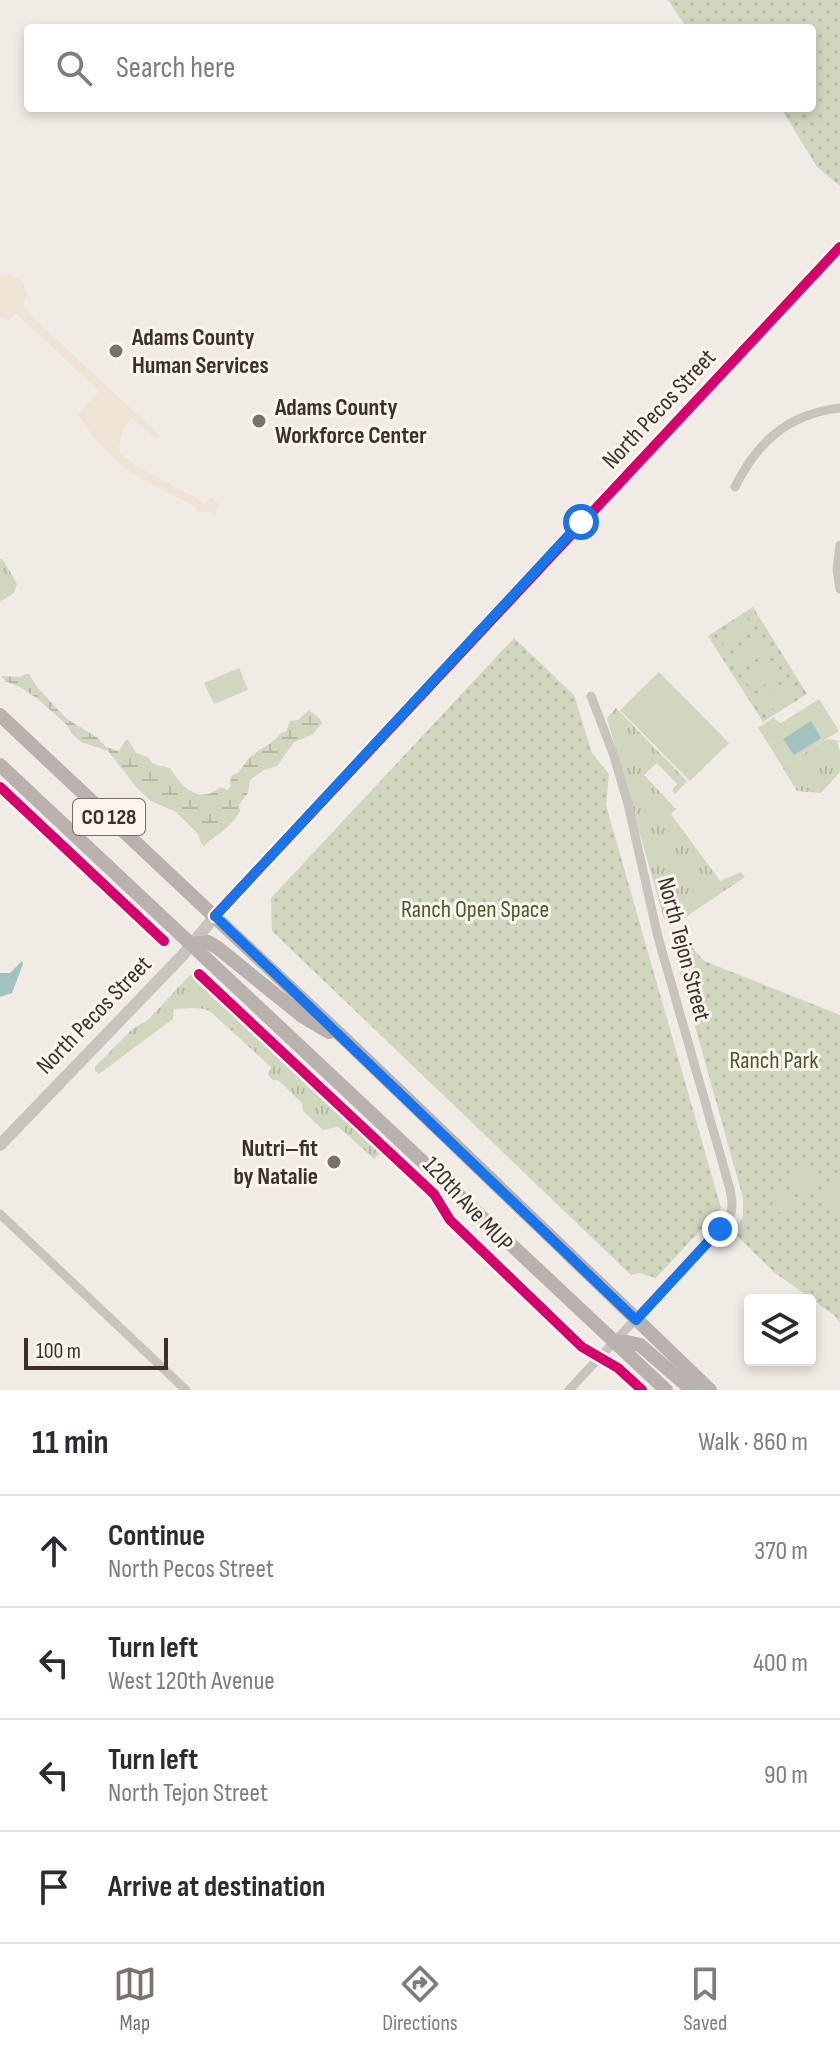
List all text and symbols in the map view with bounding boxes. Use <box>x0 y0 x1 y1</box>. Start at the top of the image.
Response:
search box <box>24 24 816 112</box>
icon: search <box>52 46 96 90</box>
text: Search here <box>116 50 235 86</box>
place label: Adams County Human Services <box>131 323 269 380</box>
marker: Adams County Human Services <box>107 342 125 360</box>
street label: North Pecos Street <box>596 343 722 475</box>
place label: Adams County Workforce Center <box>274 393 427 450</box>
marker: Adams County Workforce Center <box>250 412 268 430</box>
route start <box>563 504 599 540</box>
road number: CO 128 <box>73 799 145 835</box>
street label: North Tejon Street <box>651 874 717 1024</box>
park label: Ranch Open Space <box>401 895 549 924</box>
street label: North Pecos Street <box>30 950 158 1080</box>
park label: Ranch Park <box>729 1046 819 1075</box>
place label: Nutri–fit by Natalie <box>233 1134 318 1191</box>
street label: 120th Ave MUP <box>417 1150 519 1258</box>
marker: Nutri–fit by Natalie <box>325 1153 343 1171</box>
route end <box>702 1211 738 1247</box>
map controls <box>744 1294 816 1366</box>
button: layers <box>744 1294 816 1366</box>
scale bar <box>24 1334 168 1370</box>
text: 100 m <box>36 1338 81 1365</box>
text: 11 min <box>32 1422 109 1463</box>
text: Walk · 860 m <box>698 1427 808 1458</box>
text: Continue <box>108 1518 205 1554</box>
icon: ahead <box>32 1529 76 1573</box>
text: 370 m <box>754 1536 808 1567</box>
text: North Pecos Street <box>108 1554 274 1585</box>
text: Turn left <box>108 1630 198 1666</box>
icon: left <box>32 1641 76 1685</box>
text: 400 m <box>753 1648 808 1679</box>
text: West 120th Avenue <box>108 1666 275 1697</box>
text: Turn left <box>108 1742 198 1778</box>
icon: left <box>32 1753 76 1797</box>
text: 90 m <box>764 1760 808 1791</box>
text: North Tejon Street <box>108 1778 268 1809</box>
icon: arrive <box>32 1865 76 1909</box>
text: Arrive at destination <box>108 1869 325 1905</box>
tab: Map <box>113 1962 157 2037</box>
tab: Directions <box>382 1962 458 2037</box>
tab: Saved <box>683 1962 727 2037</box>

